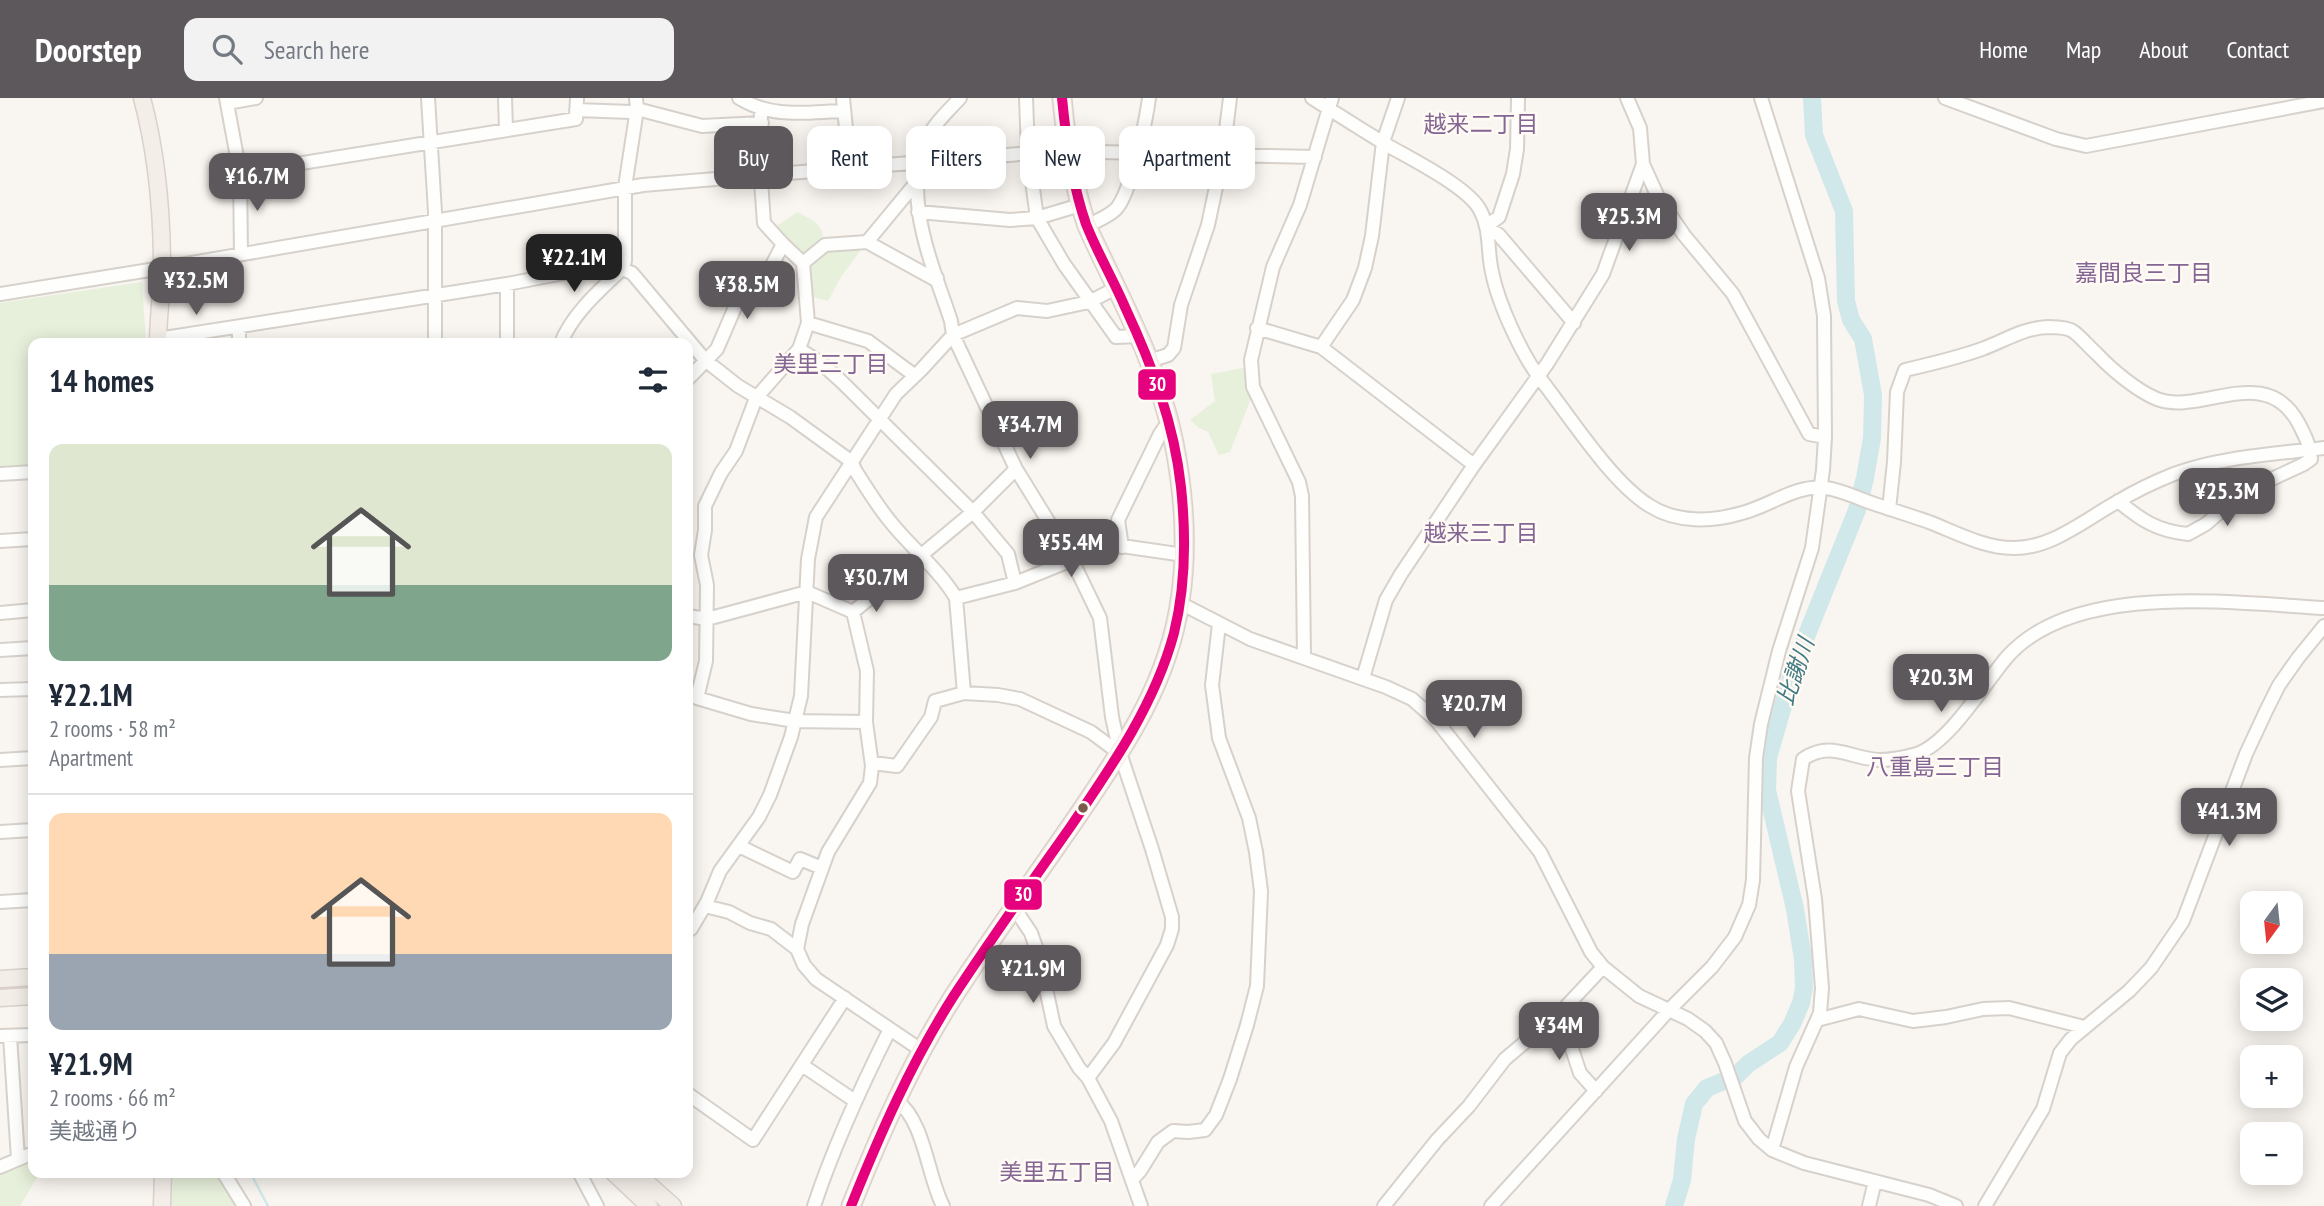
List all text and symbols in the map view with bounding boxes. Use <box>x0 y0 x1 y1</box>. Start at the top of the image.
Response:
search box <box>184 18 674 81</box>
text: Doorstep <box>35 28 142 71</box>
icon: search <box>208 30 246 68</box>
text: Search here <box>264 33 369 66</box>
text: Home <box>1979 34 2028 65</box>
text: Map <box>2066 34 2101 65</box>
text: About <box>2139 34 2188 65</box>
text: Contact <box>2226 34 2289 65</box>
district label: 越来二丁目 <box>1424 109 1539 138</box>
chip: Buy <box>714 126 793 189</box>
chip: Rent <box>807 126 892 189</box>
chip: Filters <box>906 126 1006 189</box>
chip: New <box>1020 126 1105 189</box>
chip: Apartment <box>1119 126 1255 189</box>
pin: ¥16.7M <box>200 153 314 213</box>
text: ¥16.7M <box>225 161 289 190</box>
pin: ¥25.3M <box>1572 194 1686 253</box>
text: ¥25.3M <box>1597 201 1661 230</box>
pin: ¥22.1M <box>517 234 631 294</box>
text: ¥22.1M <box>542 242 606 271</box>
pin: ¥32.5M <box>139 258 253 317</box>
district label: 嘉間良三丁目 <box>2075 258 2213 287</box>
pin: ¥38.5M <box>690 262 804 321</box>
text: ¥32.5M <box>164 265 228 294</box>
text: ¥38.5M <box>715 269 779 298</box>
district label: 美里三丁目 <box>774 349 889 378</box>
text: 14 homes <box>49 361 154 400</box>
icon: filters <box>634 361 672 399</box>
line badge: 30 <box>1137 368 1177 401</box>
text: 30 <box>1148 372 1166 396</box>
pin: ¥34.7M <box>973 402 1087 461</box>
text: ¥34.7M <box>998 409 1062 438</box>
pin: ¥25.3M <box>2170 468 2284 528</box>
text: ¥25.3M <box>2195 476 2259 505</box>
icon: home <box>298 489 424 615</box>
district label: 越来三丁目 <box>1424 518 1539 547</box>
pin: ¥55.4M <box>1014 519 1128 579</box>
text: ¥55.4M <box>1039 527 1103 556</box>
pin: ¥30.7M <box>819 554 933 614</box>
text: ¥30.7M <box>844 562 908 591</box>
water label: 比謝川 <box>1770 631 1821 708</box>
pin: ¥20.3M <box>1884 654 1998 714</box>
text: ¥20.3M <box>1909 662 1973 691</box>
text: ¥22.1M <box>49 675 133 714</box>
pin: ¥20.7M <box>1417 680 1531 740</box>
text: ¥20.7M <box>1442 688 1506 717</box>
text: 2 rooms · 58 m² <box>49 714 176 743</box>
text: Apartment <box>49 743 133 772</box>
district label: 八重島三丁目 <box>1866 752 2004 781</box>
pin: ¥41.3M <box>2172 788 2286 848</box>
text: ¥41.3M <box>2197 796 2261 825</box>
unlabelled marker <box>1076 801 1090 815</box>
icon: home <box>298 859 424 985</box>
line badge: 30 <box>1003 878 1043 911</box>
text: 30 <box>1014 882 1032 906</box>
north arrow <box>2240 891 2303 954</box>
map controls <box>2240 891 2303 1185</box>
pin: ¥21.9M <box>976 946 1090 1005</box>
text: ¥21.9M <box>1001 953 1065 982</box>
button: layers <box>2240 968 2303 1031</box>
pin: ¥34M <box>1518 1002 1600 1062</box>
text: ¥34M <box>1535 1010 1583 1039</box>
text: ¥21.9M <box>49 1044 133 1083</box>
button: + <box>2240 1045 2303 1108</box>
text: 2 rooms · 66 m² <box>49 1083 176 1112</box>
text: 美越通り <box>49 1116 141 1145</box>
button: − <box>2240 1122 2303 1185</box>
district label: 美里五丁目 <box>1000 1157 1115 1186</box>

